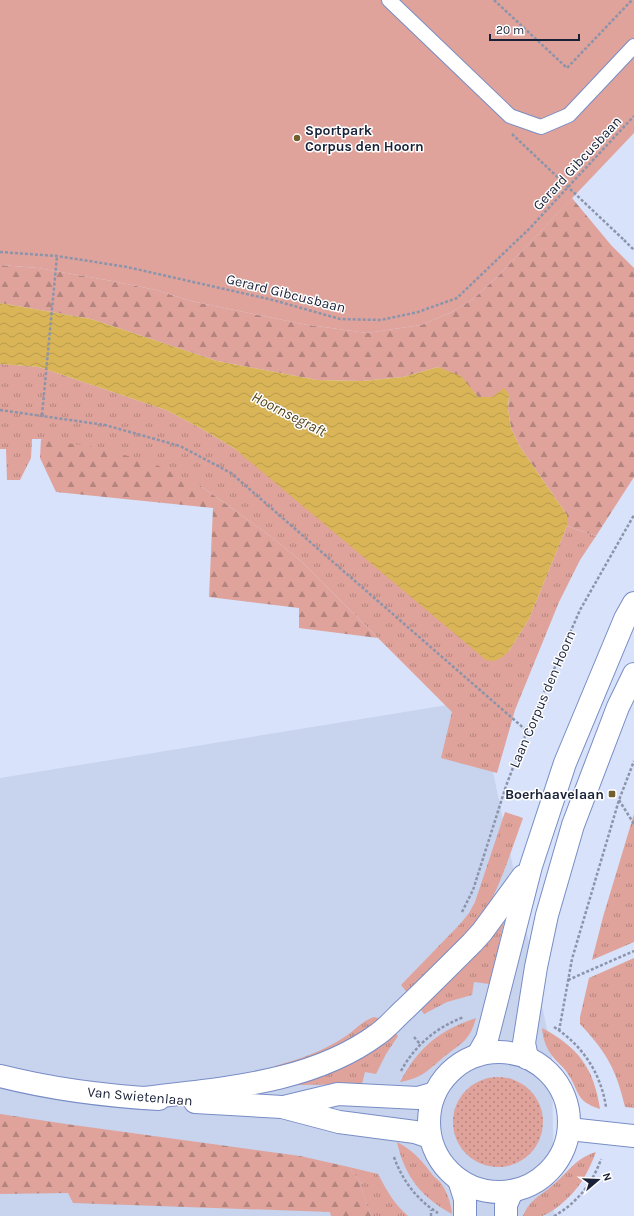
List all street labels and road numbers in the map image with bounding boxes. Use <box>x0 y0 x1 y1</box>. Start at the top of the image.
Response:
street label: Gerard Gibcusbaan <box>529 113 625 214</box>
street label: Gerard Gibcusbaan <box>224 270 347 317</box>
street label: Laan Corpus den Hoorn <box>506 628 579 771</box>
street label: Van Swietenlaan <box>87 1083 193 1110</box>

